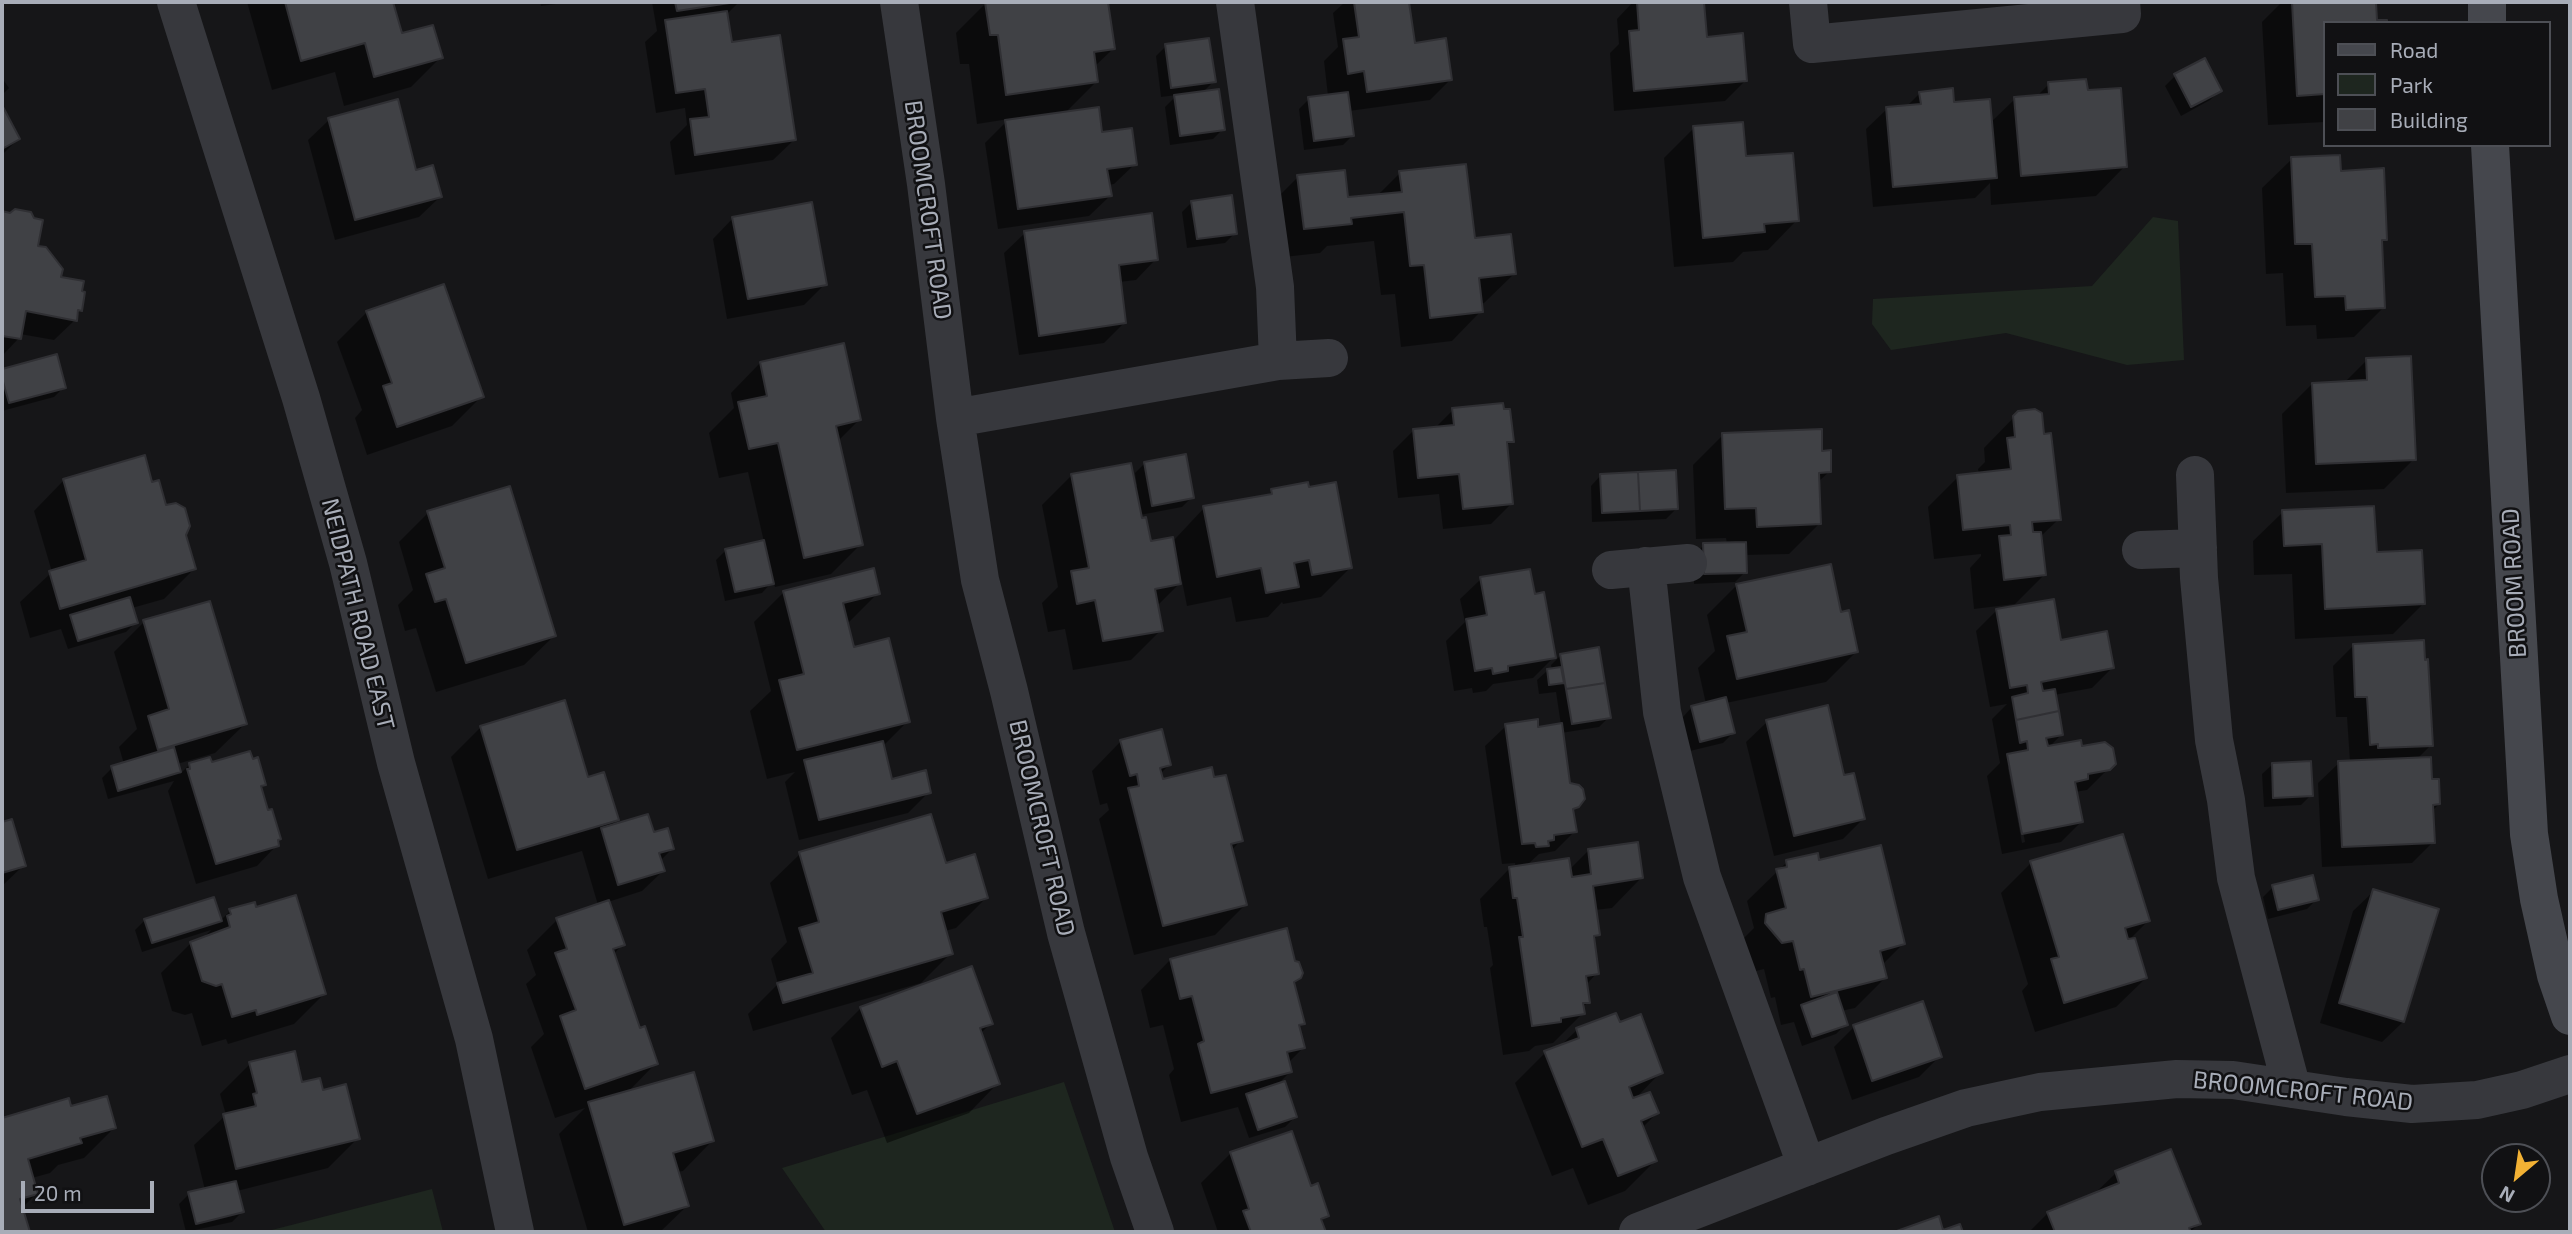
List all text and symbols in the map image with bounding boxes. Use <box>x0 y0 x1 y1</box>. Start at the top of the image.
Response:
legend <box>2324 21 2551 147</box>
text: Road <box>2390 37 2438 62</box>
text: Park <box>2390 72 2433 97</box>
street label: BROOMCROFT ROAD <box>898 98 958 322</box>
text: Building <box>2390 107 2468 132</box>
street label: NEIDPATH ROAD EAST <box>315 495 401 733</box>
street label: BROOM ROAD <box>2496 507 2532 659</box>
street label: BROOMCROFT ROAD <box>1003 717 1081 939</box>
street label: BROOMCROFT ROAD <box>2191 1065 2415 1117</box>
north arrow <box>2481 1143 2551 1213</box>
scale bar <box>24 1168 158 1212</box>
text: 20 m <box>34 1180 82 1205</box>
text: N <box>2495 1182 2518 1208</box>

